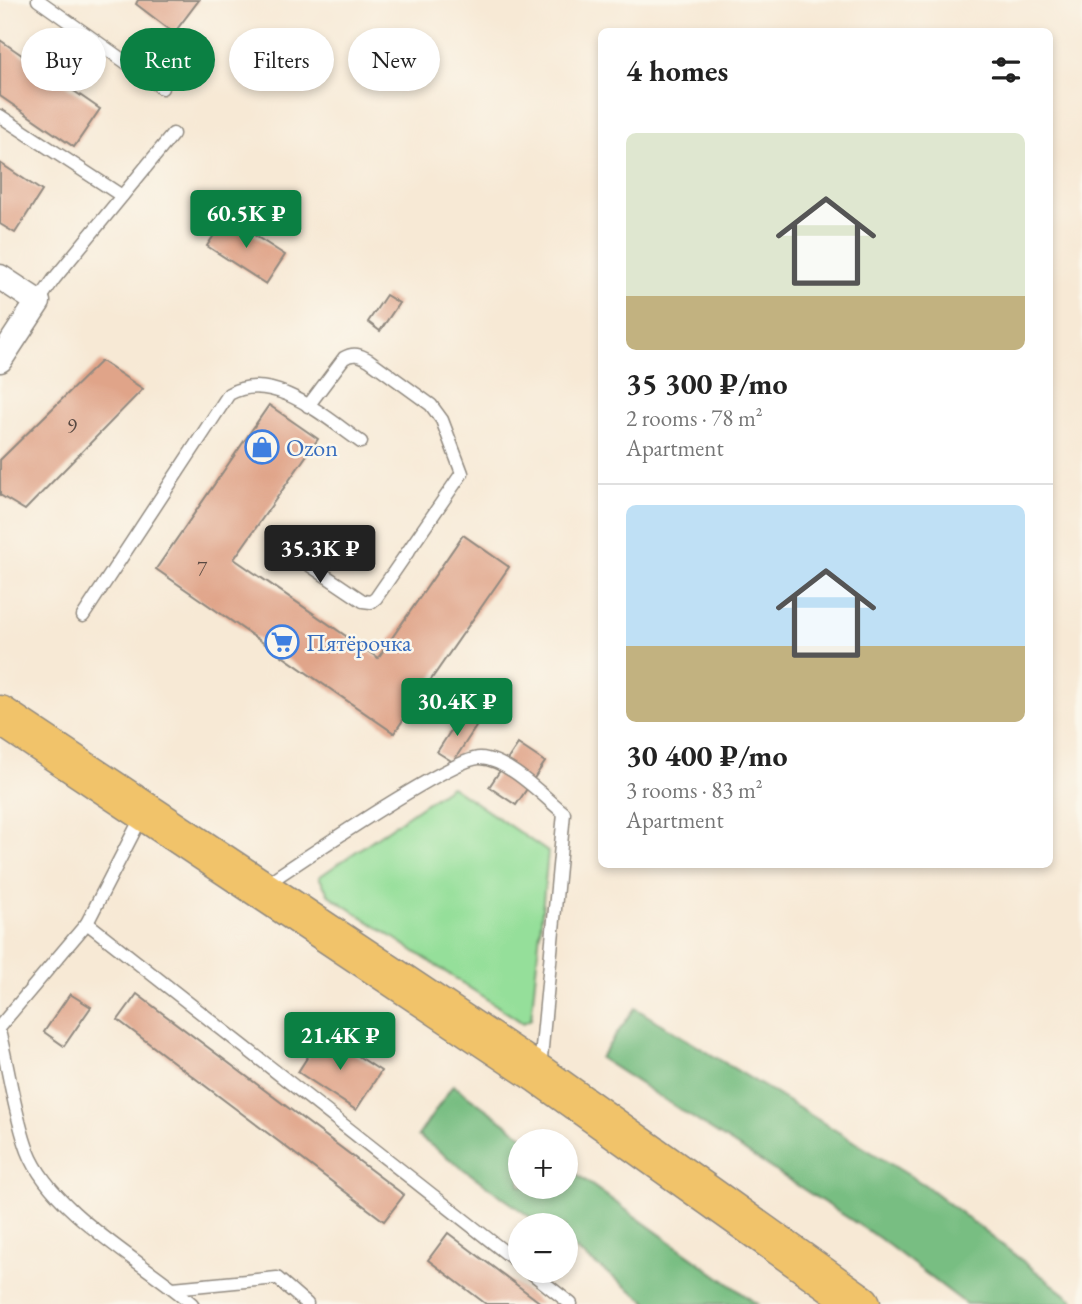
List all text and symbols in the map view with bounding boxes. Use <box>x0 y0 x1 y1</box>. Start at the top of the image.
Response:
chip: Buy <box>21 28 106 91</box>
chip: Rent <box>120 28 215 91</box>
chip: Filters <box>229 28 334 91</box>
chip: New <box>348 28 440 91</box>
text: 4 homes <box>626 51 728 90</box>
icon: filters <box>987 51 1025 89</box>
icon: home <box>763 178 889 304</box>
pin: 60.5K ₽ <box>181 190 311 250</box>
text: 60.5K ₽ <box>206 198 286 228</box>
text: 35 300 ₽/mo <box>626 364 788 403</box>
text: 2 rooms · 78 m² <box>626 403 763 433</box>
house number: 9 <box>67 412 77 439</box>
shop icon: Ozon <box>243 428 281 466</box>
place label: Ozon <box>286 432 338 463</box>
text: Apartment <box>626 433 724 463</box>
pin: 35.3K ₽ <box>255 526 385 585</box>
text: 35.3K ₽ <box>280 533 360 563</box>
icon: home <box>763 550 889 676</box>
house number: 7 <box>197 555 208 582</box>
supermarket icon: Пятёрочка <box>263 623 301 661</box>
place label: Пятёрочка <box>306 627 412 658</box>
pin: 30.4K ₽ <box>392 678 522 738</box>
text: 30.4K ₽ <box>417 686 497 716</box>
text: 30 400 ₽/mo <box>626 736 788 775</box>
text: 3 rooms · 83 m² <box>626 775 763 805</box>
text: Apartment <box>626 805 724 835</box>
pin: 21.4K ₽ <box>275 1012 405 1072</box>
text: 21.4K ₽ <box>300 1020 380 1050</box>
map controls <box>508 1129 578 1283</box>
button: + <box>508 1129 578 1199</box>
button: − <box>508 1213 578 1283</box>

